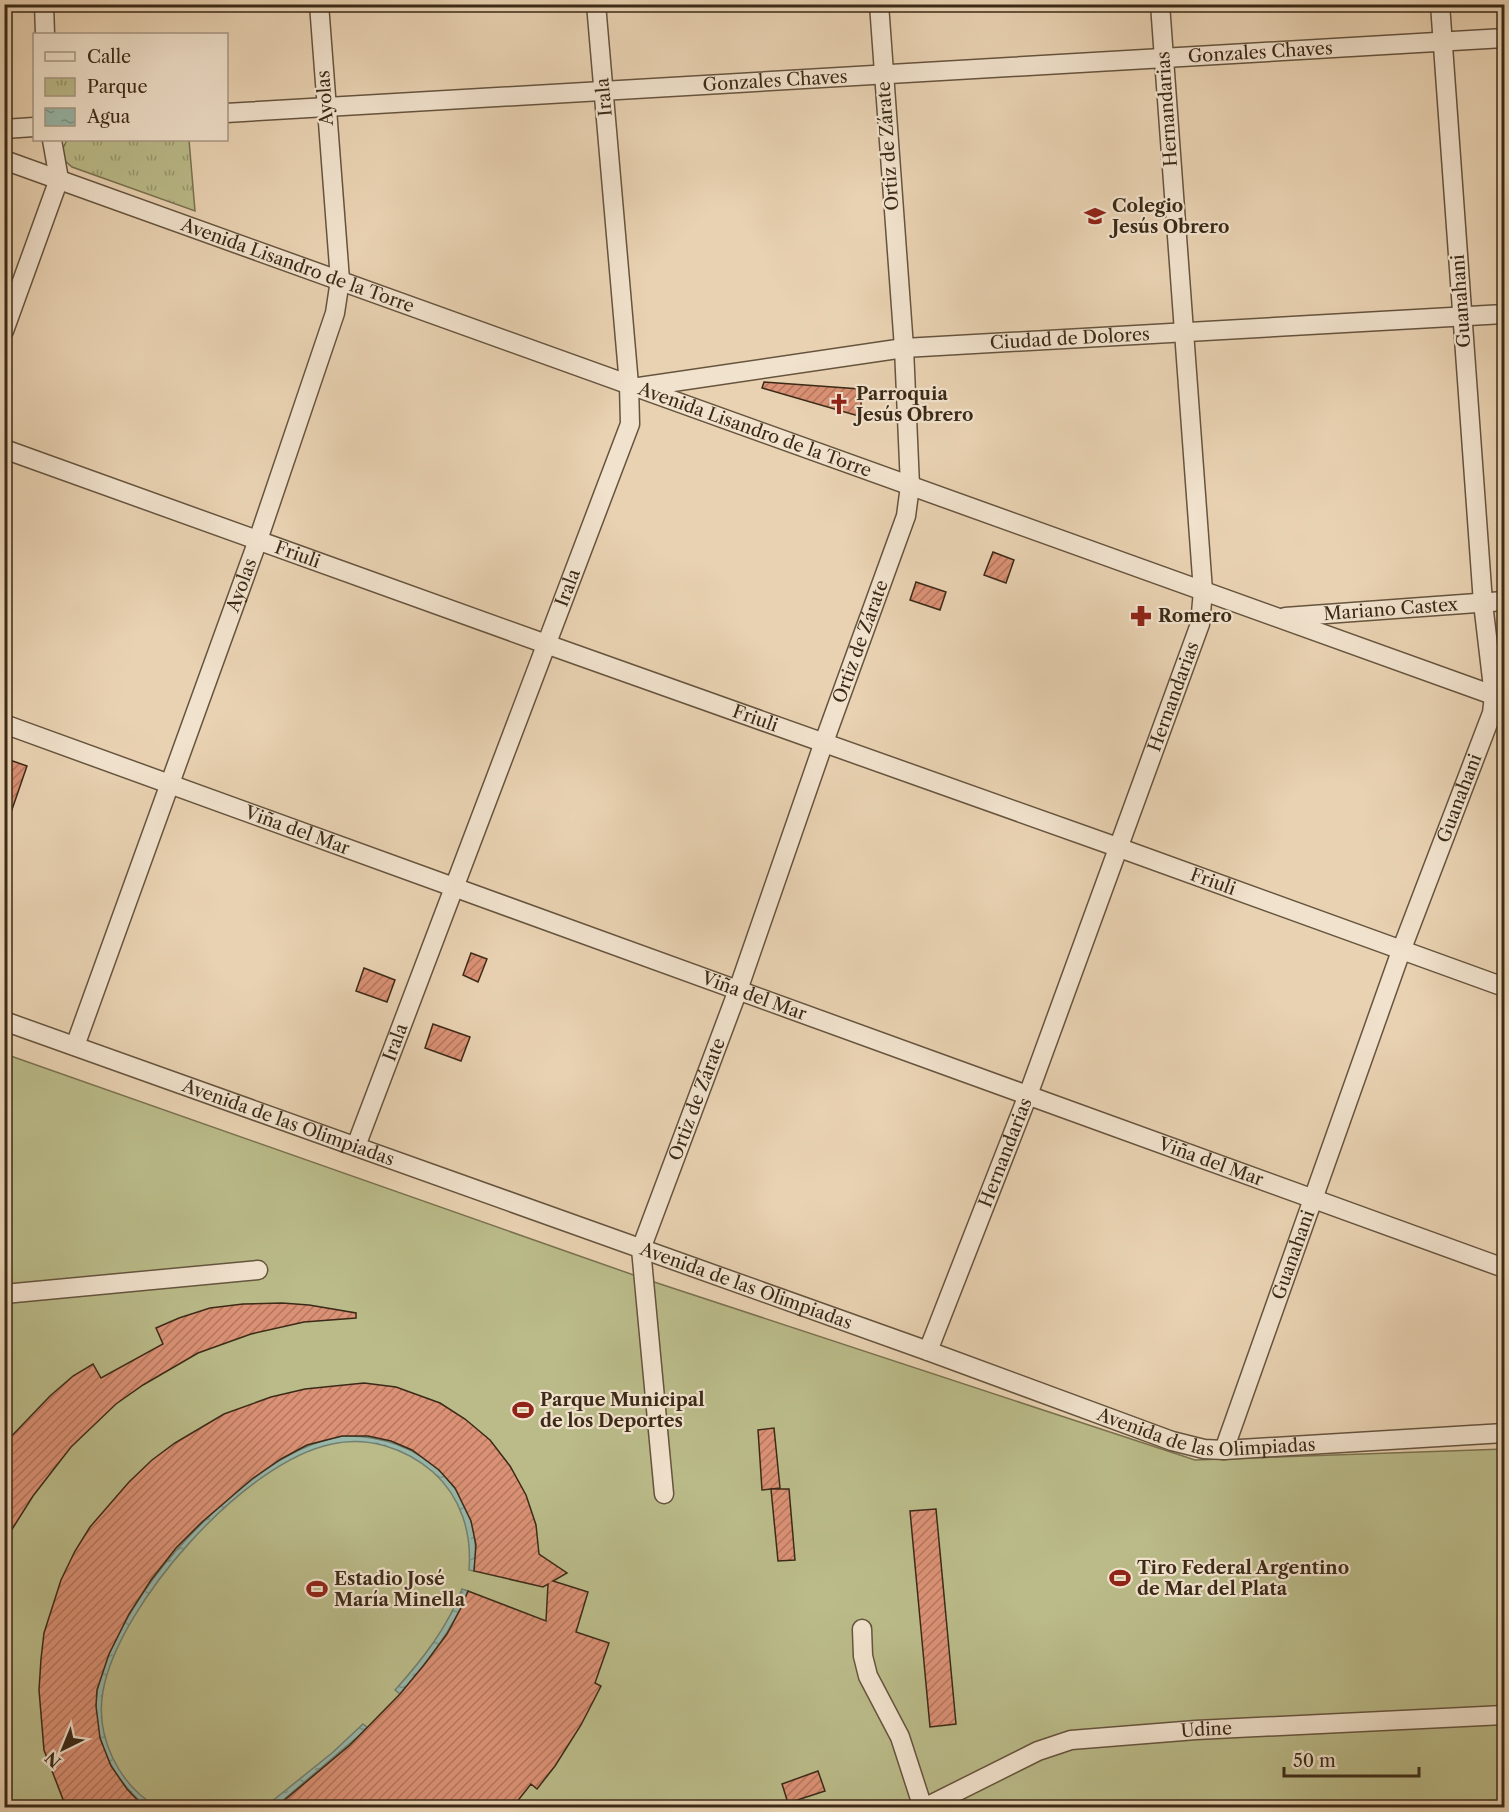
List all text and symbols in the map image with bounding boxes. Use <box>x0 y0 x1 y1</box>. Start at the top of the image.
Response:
legend <box>33 33 228 141</box>
street label: Gonzales Chaves <box>1187 37 1333 68</box>
text: Calle <box>87 46 131 68</box>
street label: Hernandarias <box>1152 51 1182 167</box>
street label: Gonzales Chaves <box>702 66 848 96</box>
street label: Ayolas <box>312 70 338 127</box>
text: Parque <box>87 76 148 98</box>
street label: Irala <box>591 76 617 117</box>
street label: Ortiz de Zárate <box>873 81 903 211</box>
text: Agua <box>86 106 131 128</box>
place label: Colegio Jesús Obrero <box>1109 195 1229 238</box>
school or university icon: Colegio Jesús Obrero <box>1083 204 1107 228</box>
street label: Avenida Lisandro de la Torre <box>177 213 417 317</box>
street label: Guanahani <box>1447 253 1475 348</box>
street label: Ciudad de Dolores <box>989 323 1150 354</box>
street label: Avenida Lisandro de la Torre <box>634 378 875 482</box>
place label: Parroquia Jesús Obrero <box>853 383 973 426</box>
church icon: Parroquia Jesús Obrero <box>827 392 851 416</box>
street label: Friuli <box>272 536 324 573</box>
street label: Ayolas <box>222 555 261 616</box>
street label: Irala <box>551 565 585 610</box>
street label: Ortiz de Zárate <box>828 577 893 706</box>
street label: Mariano Castex <box>1323 593 1459 625</box>
pharmacy icon: Romero <box>1129 604 1153 628</box>
place label: Romero <box>1158 605 1232 627</box>
street label: Hernandarias <box>1143 638 1204 755</box>
street label: Friuli <box>729 700 781 737</box>
street label: Guanahani <box>1432 750 1487 846</box>
street label: Viña del Mar <box>241 801 353 860</box>
street label: Friuli <box>1187 863 1239 900</box>
street label: Viña del Mar <box>698 967 810 1025</box>
street label: Irala <box>378 1020 413 1064</box>
street label: Ortiz de Zárate <box>664 1035 730 1164</box>
street label: Avenida de las Olimpiadas <box>178 1074 397 1171</box>
street label: Hernandarias <box>974 1095 1037 1210</box>
street label: Viña del Mar <box>1155 1132 1267 1191</box>
street label: Guanahani <box>1267 1207 1319 1303</box>
street label: Avenida de las Olimpiadas <box>636 1238 855 1334</box>
place label: Parque Municipal de los Deportes <box>540 1389 705 1432</box>
sports icon: Parque Municipal de los Deportes <box>511 1398 535 1422</box>
street label: Avenida de las Olimpiadas <box>1093 1403 1316 1461</box>
place label: Tiro Federal Argentino de Mar del Plata <box>1137 1557 1349 1600</box>
sports icon: Tiro Federal Argentino de Mar del Plata <box>1108 1566 1132 1590</box>
place label: Estadio José María Minella <box>334 1568 466 1611</box>
sports icon: Estadio José María Minella <box>305 1577 329 1601</box>
street label: Udine <box>1180 1717 1232 1742</box>
north arrow <box>33 1719 93 1779</box>
scale bar <box>1284 1740 1419 1778</box>
text: N <box>41 1748 65 1772</box>
text: 50 m <box>1293 1750 1336 1772</box>

